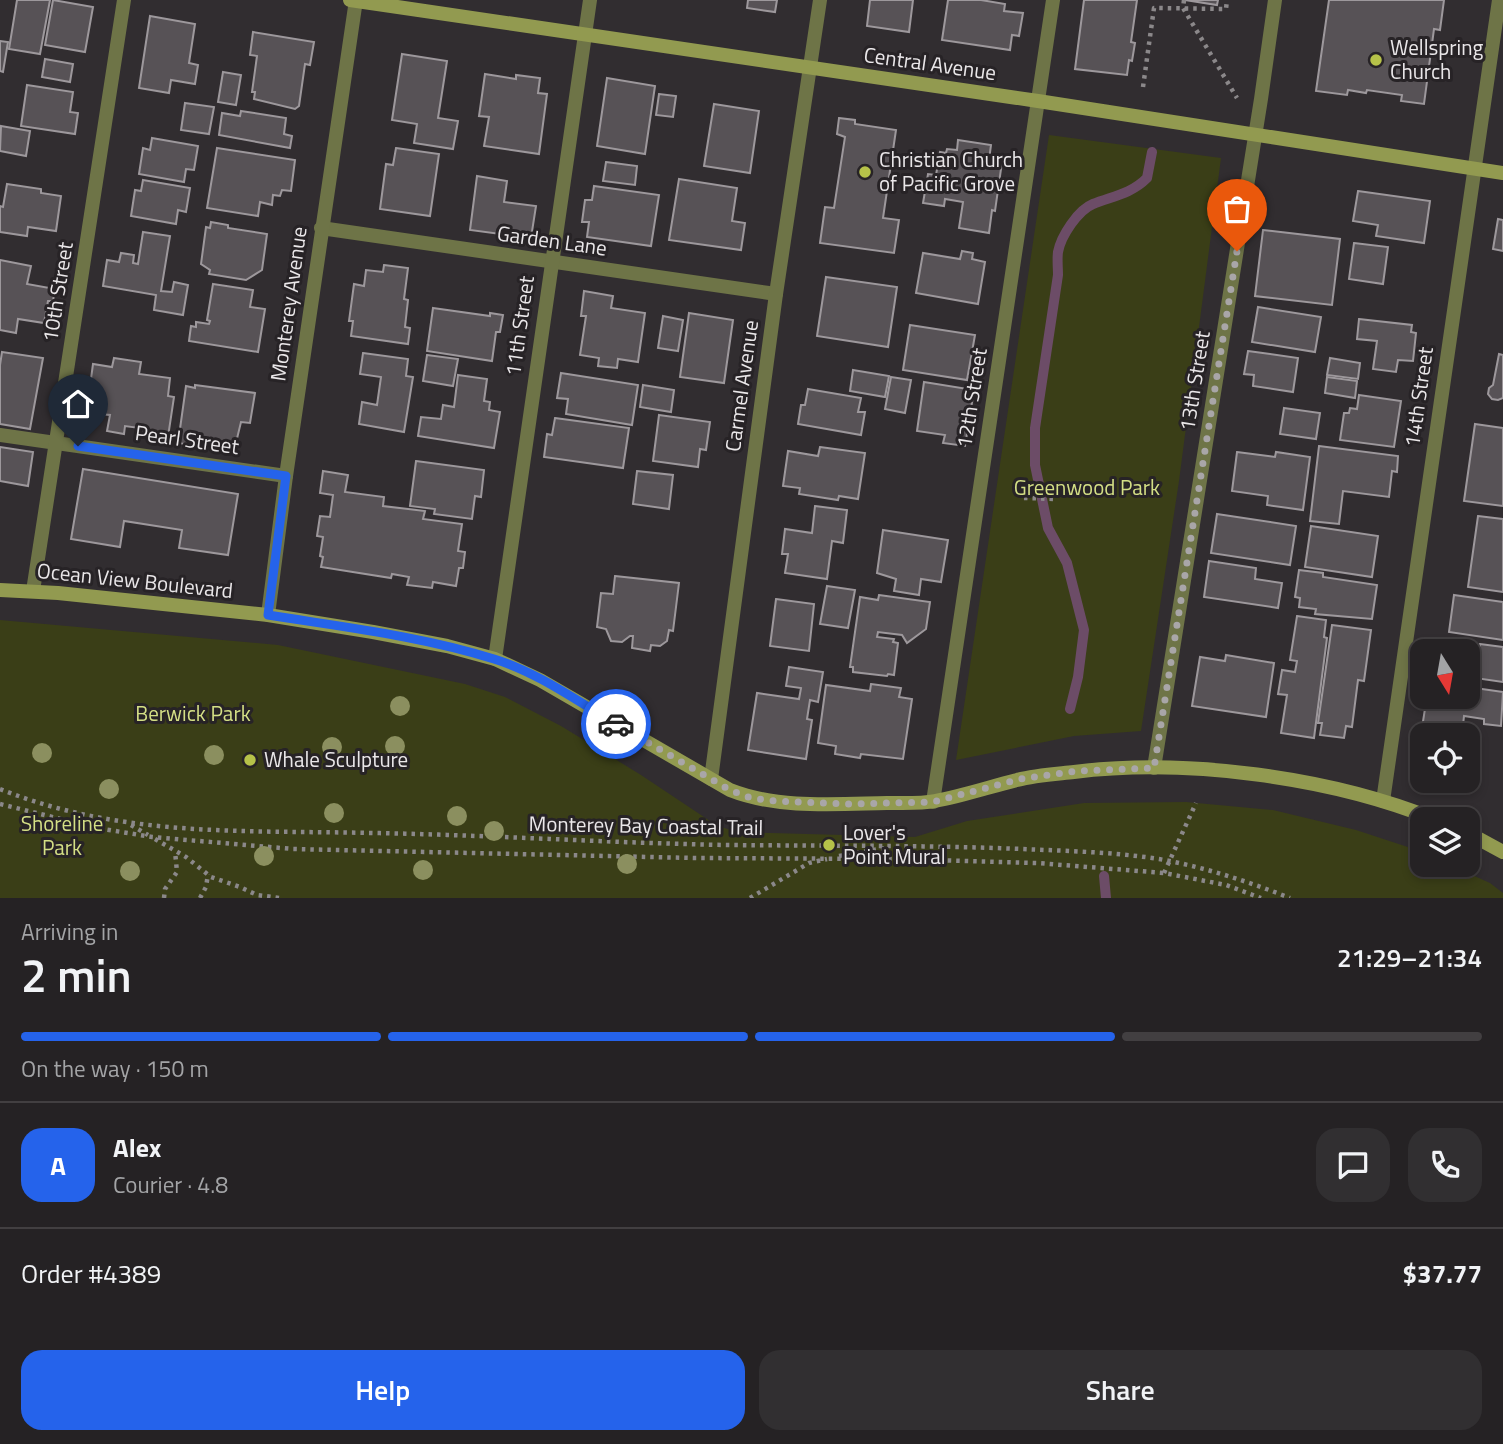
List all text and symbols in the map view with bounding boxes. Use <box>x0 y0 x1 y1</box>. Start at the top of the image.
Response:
place label: Wellspring Church <box>1390 31 1483 87</box>
street label: Central Avenue <box>862 38 998 88</box>
marker: Wellspring Church <box>1368 52 1384 68</box>
place label: Christian Church of Pacific Grove <box>879 143 1023 199</box>
marker: Christian Church of Pacific Grove <box>857 164 873 180</box>
pin <box>1207 179 1267 251</box>
icon: bag <box>1218 190 1256 228</box>
street label: Garden Lane <box>495 216 609 264</box>
street label: Monterey Avenue <box>261 225 315 383</box>
street label: 10th Street <box>33 239 81 344</box>
street label: 11th Street <box>496 273 542 378</box>
street label: Carmel Avenue <box>716 318 766 454</box>
street label: 13th Street <box>1170 328 1218 433</box>
street label: 14th Street <box>1395 344 1441 449</box>
street label: 12th Street <box>947 345 995 450</box>
pin <box>48 374 108 446</box>
icon: home <box>59 385 97 423</box>
street label: Pearl Street <box>133 416 242 462</box>
park label: Greenwood Park <box>1014 471 1160 503</box>
street label: Ocean View Boulevard <box>36 554 235 606</box>
north arrow <box>1410 639 1480 709</box>
map controls <box>1410 639 1480 877</box>
courier <box>581 689 651 759</box>
park label: Berwick Park <box>135 697 251 729</box>
icon: car <box>597 705 635 743</box>
button: locate <box>1410 723 1480 793</box>
place label: Whale Sculpture <box>264 743 408 775</box>
marker: Whale Sculpture <box>242 752 258 768</box>
park label: Shoreline Park <box>21 807 103 863</box>
street label: Monterey Bay Coastal Trail <box>528 807 764 843</box>
button: layers <box>1410 807 1480 877</box>
place label: Lover's Point Mural <box>843 816 946 872</box>
marker: Lover's Point Mural <box>821 837 837 853</box>
text: Arriving in <box>21 914 118 949</box>
text: 21:29–21:34 <box>1337 938 1482 977</box>
text: 2 min <box>21 940 132 1010</box>
text: On the way · 150 m <box>21 1051 209 1086</box>
text: Alex <box>113 1128 161 1167</box>
button: chat <box>1316 1128 1390 1202</box>
button: phone <box>1408 1128 1482 1202</box>
text: A <box>50 1146 66 1185</box>
text: Courier · 4.8 <box>113 1167 228 1202</box>
text: Order #4389 <box>21 1254 161 1293</box>
text: $37.77 <box>1403 1254 1482 1293</box>
button: Help <box>21 1350 745 1430</box>
button: Share <box>759 1350 1482 1430</box>

